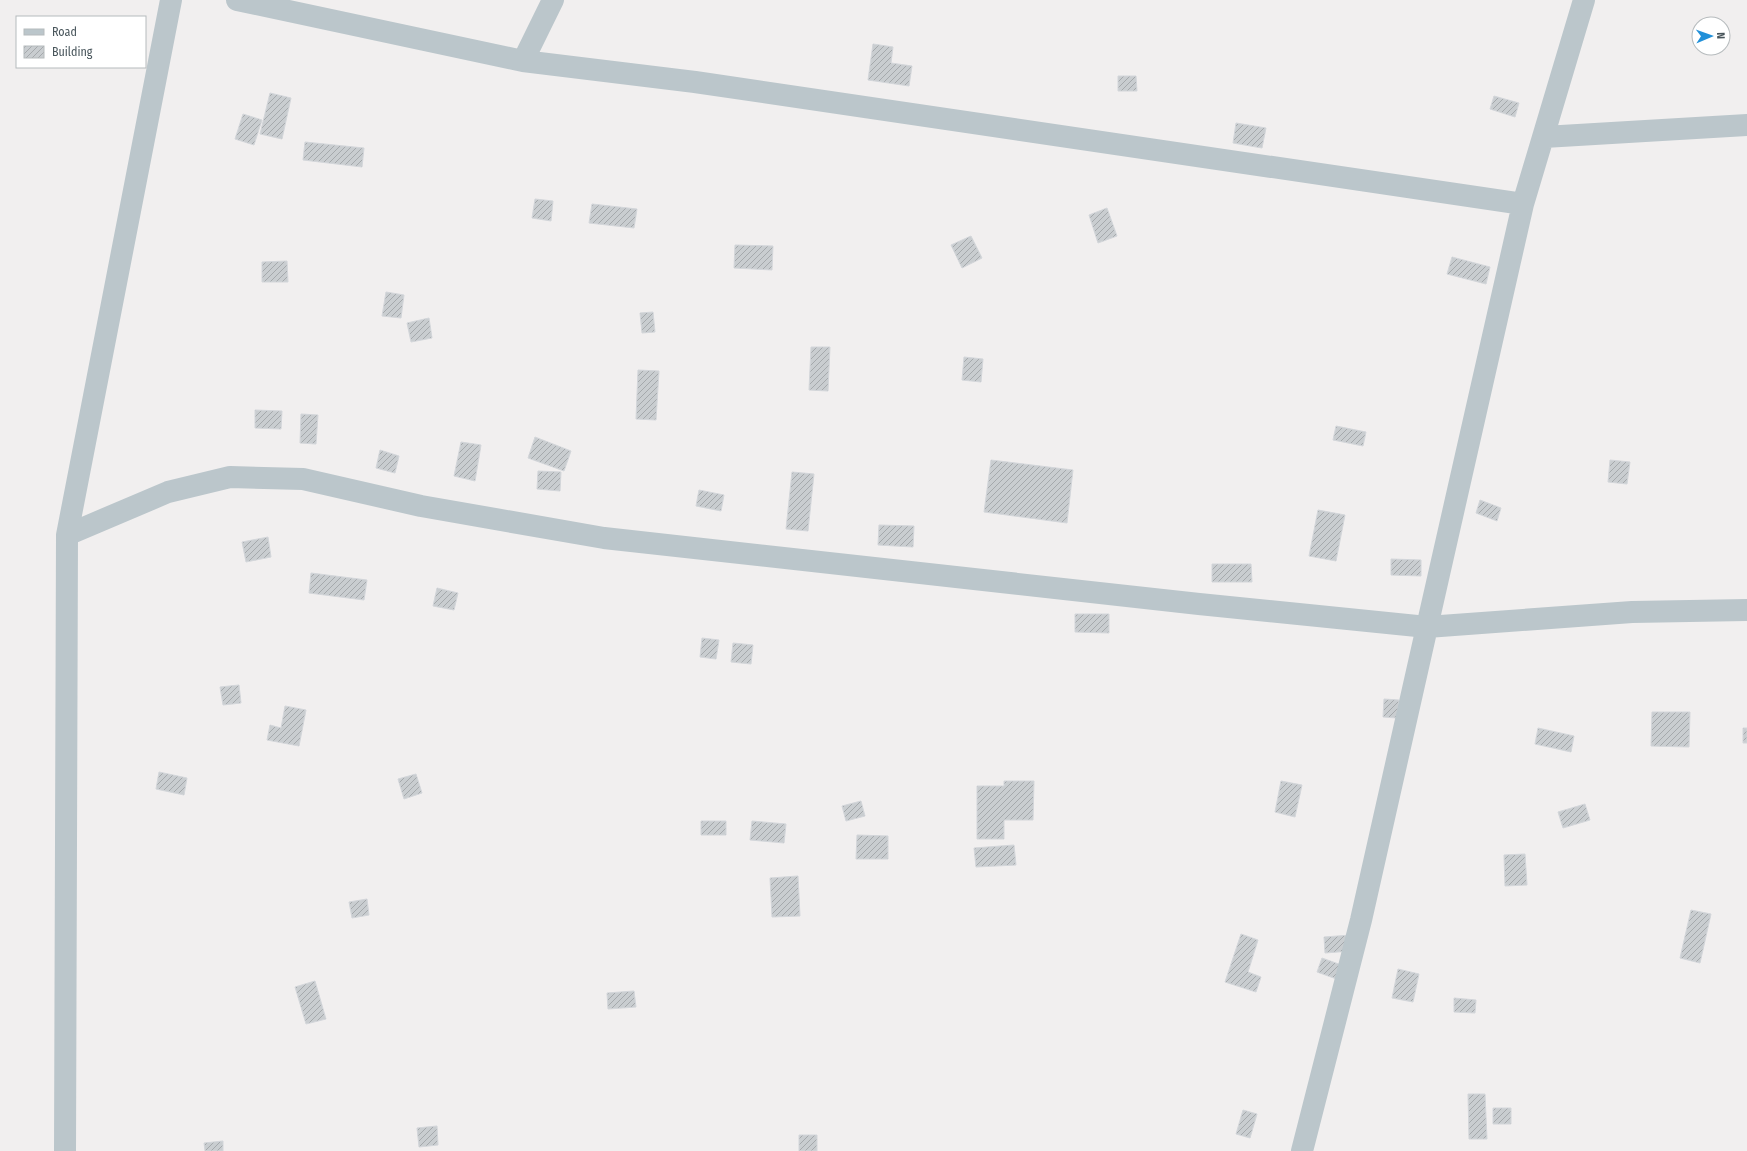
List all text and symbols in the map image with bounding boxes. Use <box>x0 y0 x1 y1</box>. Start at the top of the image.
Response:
legend <box>16 16 146 68</box>
north arrow <box>1691 16 1731 56</box>
text: Road <box>52 25 77 39</box>
text: N <box>1714 32 1727 39</box>
text: Building <box>52 45 93 59</box>

